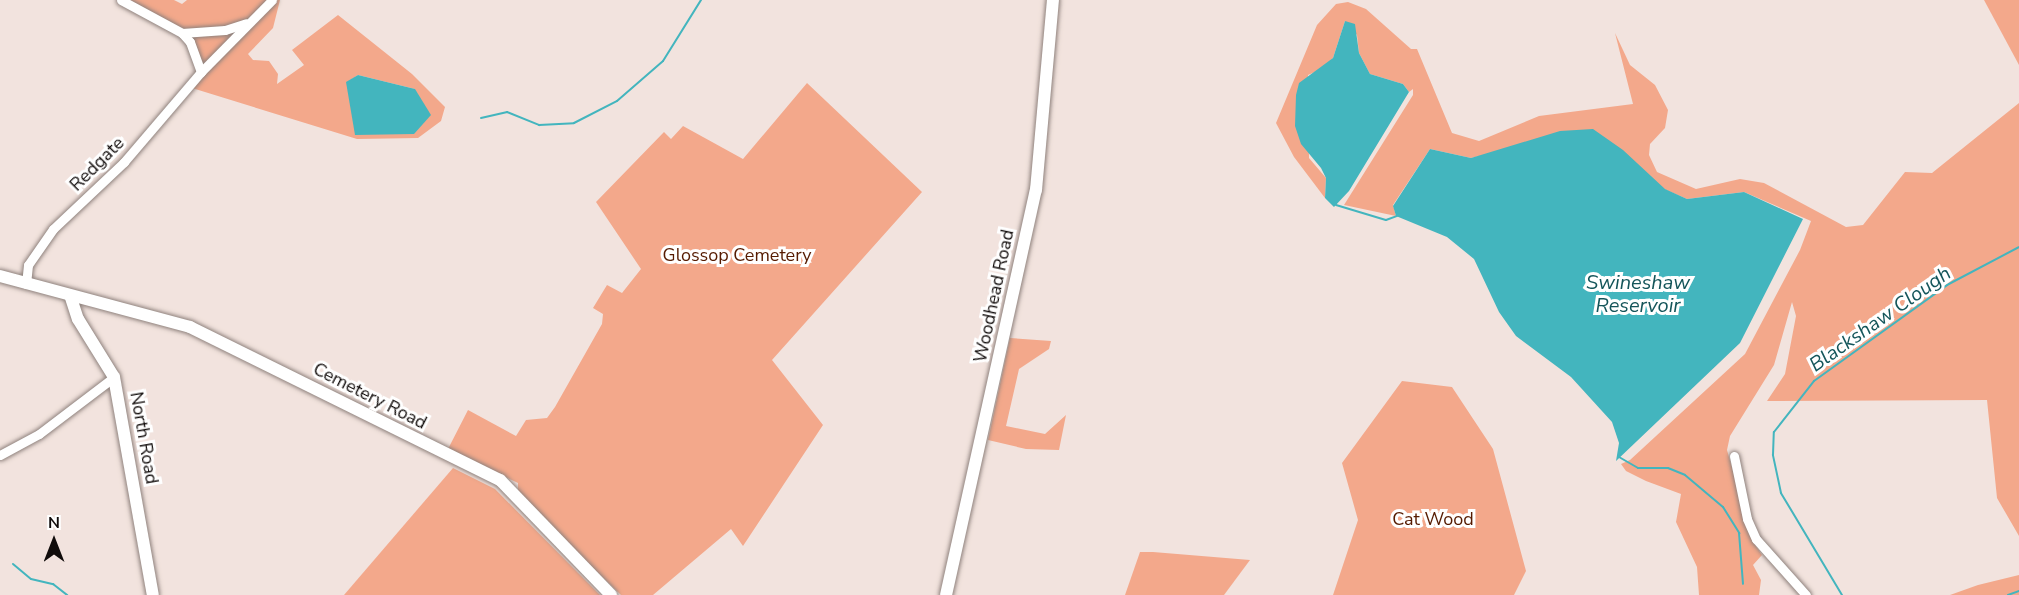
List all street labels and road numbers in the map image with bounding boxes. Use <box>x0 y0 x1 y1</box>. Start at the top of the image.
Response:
street label: Redgate <box>65 132 129 196</box>
street label: Woodhead Road <box>969 227 1019 365</box>
street label: Cemetery Road <box>310 358 430 434</box>
street label: North Road <box>125 390 163 486</box>

